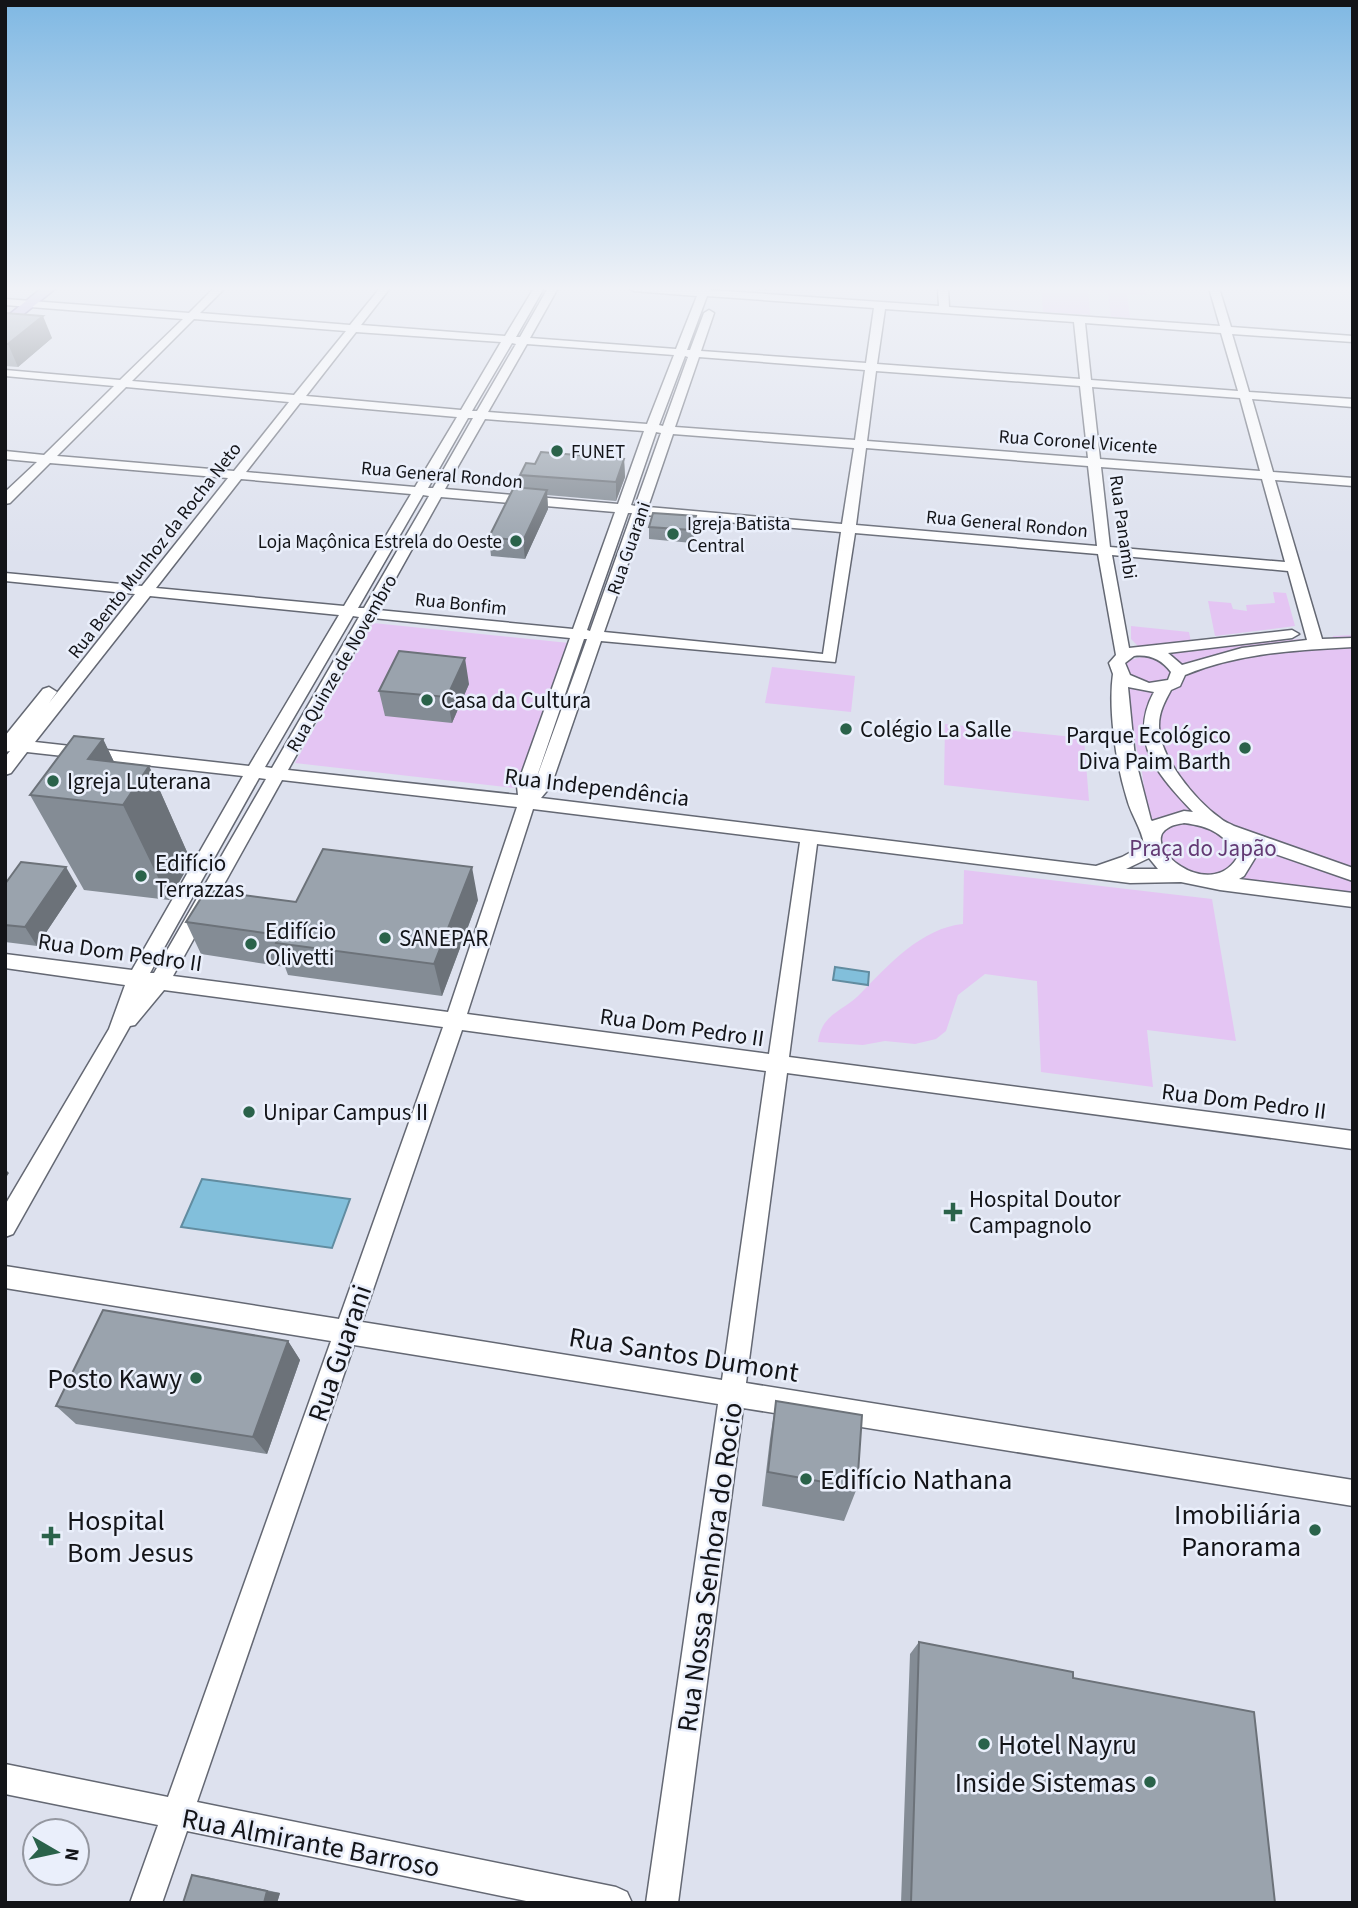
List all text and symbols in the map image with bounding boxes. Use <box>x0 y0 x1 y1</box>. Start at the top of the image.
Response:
street label: Rua Coronel Vicente <box>998 423 1158 462</box>
street label: Rua Bento Munhoz da Rocha Neto <box>62 437 248 665</box>
place label: FUNET <box>571 439 625 466</box>
marker: FUNET <box>549 443 565 459</box>
street label: Rua General Rondon <box>360 455 524 496</box>
street label: Rua Panambi <box>1102 473 1143 581</box>
street label: Rua Guarani <box>601 498 658 599</box>
street label: Rua General Rondon <box>925 504 1089 545</box>
place label: Igreja Batista Central <box>687 511 790 560</box>
marker: Igreja Batista Central <box>665 526 681 542</box>
place label: Loja Maçônica Estrela do Oeste <box>258 529 502 556</box>
marker: Loja Maçônica Estrela do Oeste <box>508 533 524 549</box>
street label: Rua Quinze de Novembro <box>280 570 404 758</box>
street label: Rua Bonfim <box>414 586 508 623</box>
place label: Casa da Cultura <box>441 684 591 717</box>
marker: Casa da Cultura <box>419 692 435 708</box>
place label: Colégio La Salle <box>860 713 1011 746</box>
place label: Parque Ecológico Diva Paim Barth <box>1066 719 1231 778</box>
marker: Colégio La Salle <box>838 721 854 737</box>
marker: Parque Ecológico Diva Paim Barth <box>1237 740 1253 756</box>
street label: Rua Independência <box>503 760 691 815</box>
place label: Igreja Luterana <box>67 765 211 798</box>
marker: Igreja Luterana <box>45 773 61 789</box>
park label: Praça do Japão <box>1129 832 1277 865</box>
place label: Edifício Terrazzas <box>155 847 244 906</box>
marker: Edifício Terrazzas <box>133 868 149 884</box>
place label: Edifício Olivetti <box>265 915 336 974</box>
place label: SANEPAR <box>399 922 488 955</box>
street label: Rua Dom Pedro II <box>36 925 204 980</box>
marker: SANEPAR <box>377 930 393 946</box>
marker: Edifício Olivetti <box>243 936 259 952</box>
street label: Rua Dom Pedro II <box>598 1000 766 1055</box>
street label: Rua Dom Pedro II <box>1160 1075 1328 1128</box>
place label: Unipar Campus II <box>263 1096 428 1129</box>
marker: Unipar Campus II <box>241 1104 257 1120</box>
place label: Hospital Doutor Campagnolo <box>969 1183 1122 1242</box>
marker: Hospital Doutor Campagnolo <box>943 1202 963 1222</box>
street label: Rua Guarani <box>298 1279 382 1427</box>
street label: Rua Santos Dumont <box>566 1317 802 1393</box>
place label: Posto Kawy <box>47 1359 182 1399</box>
marker: Posto Kawy <box>188 1370 204 1386</box>
street label: Rua Nossa Senhora do Rocio <box>667 1400 753 1735</box>
place label: Edifício Nathana <box>820 1460 1012 1500</box>
marker: Edifício Nathana <box>798 1471 814 1487</box>
place label: Imobiliária Panorama <box>1174 1495 1301 1567</box>
place label: Hospital Bom Jesus <box>67 1501 193 1573</box>
marker: Imobiliária Panorama <box>1307 1522 1323 1538</box>
marker: Hospital Bom Jesus <box>41 1526 61 1546</box>
place label: Hotel Nayru <box>998 1725 1137 1765</box>
marker: Hotel Nayru <box>976 1736 992 1752</box>
place label: Inside Sistemas <box>955 1763 1136 1803</box>
marker: Inside Sistemas <box>1142 1774 1158 1790</box>
street label: Rua Almirante Barroso <box>178 1798 443 1888</box>
north arrow <box>21 1817 91 1887</box>
text: N <box>57 1846 86 1863</box>

